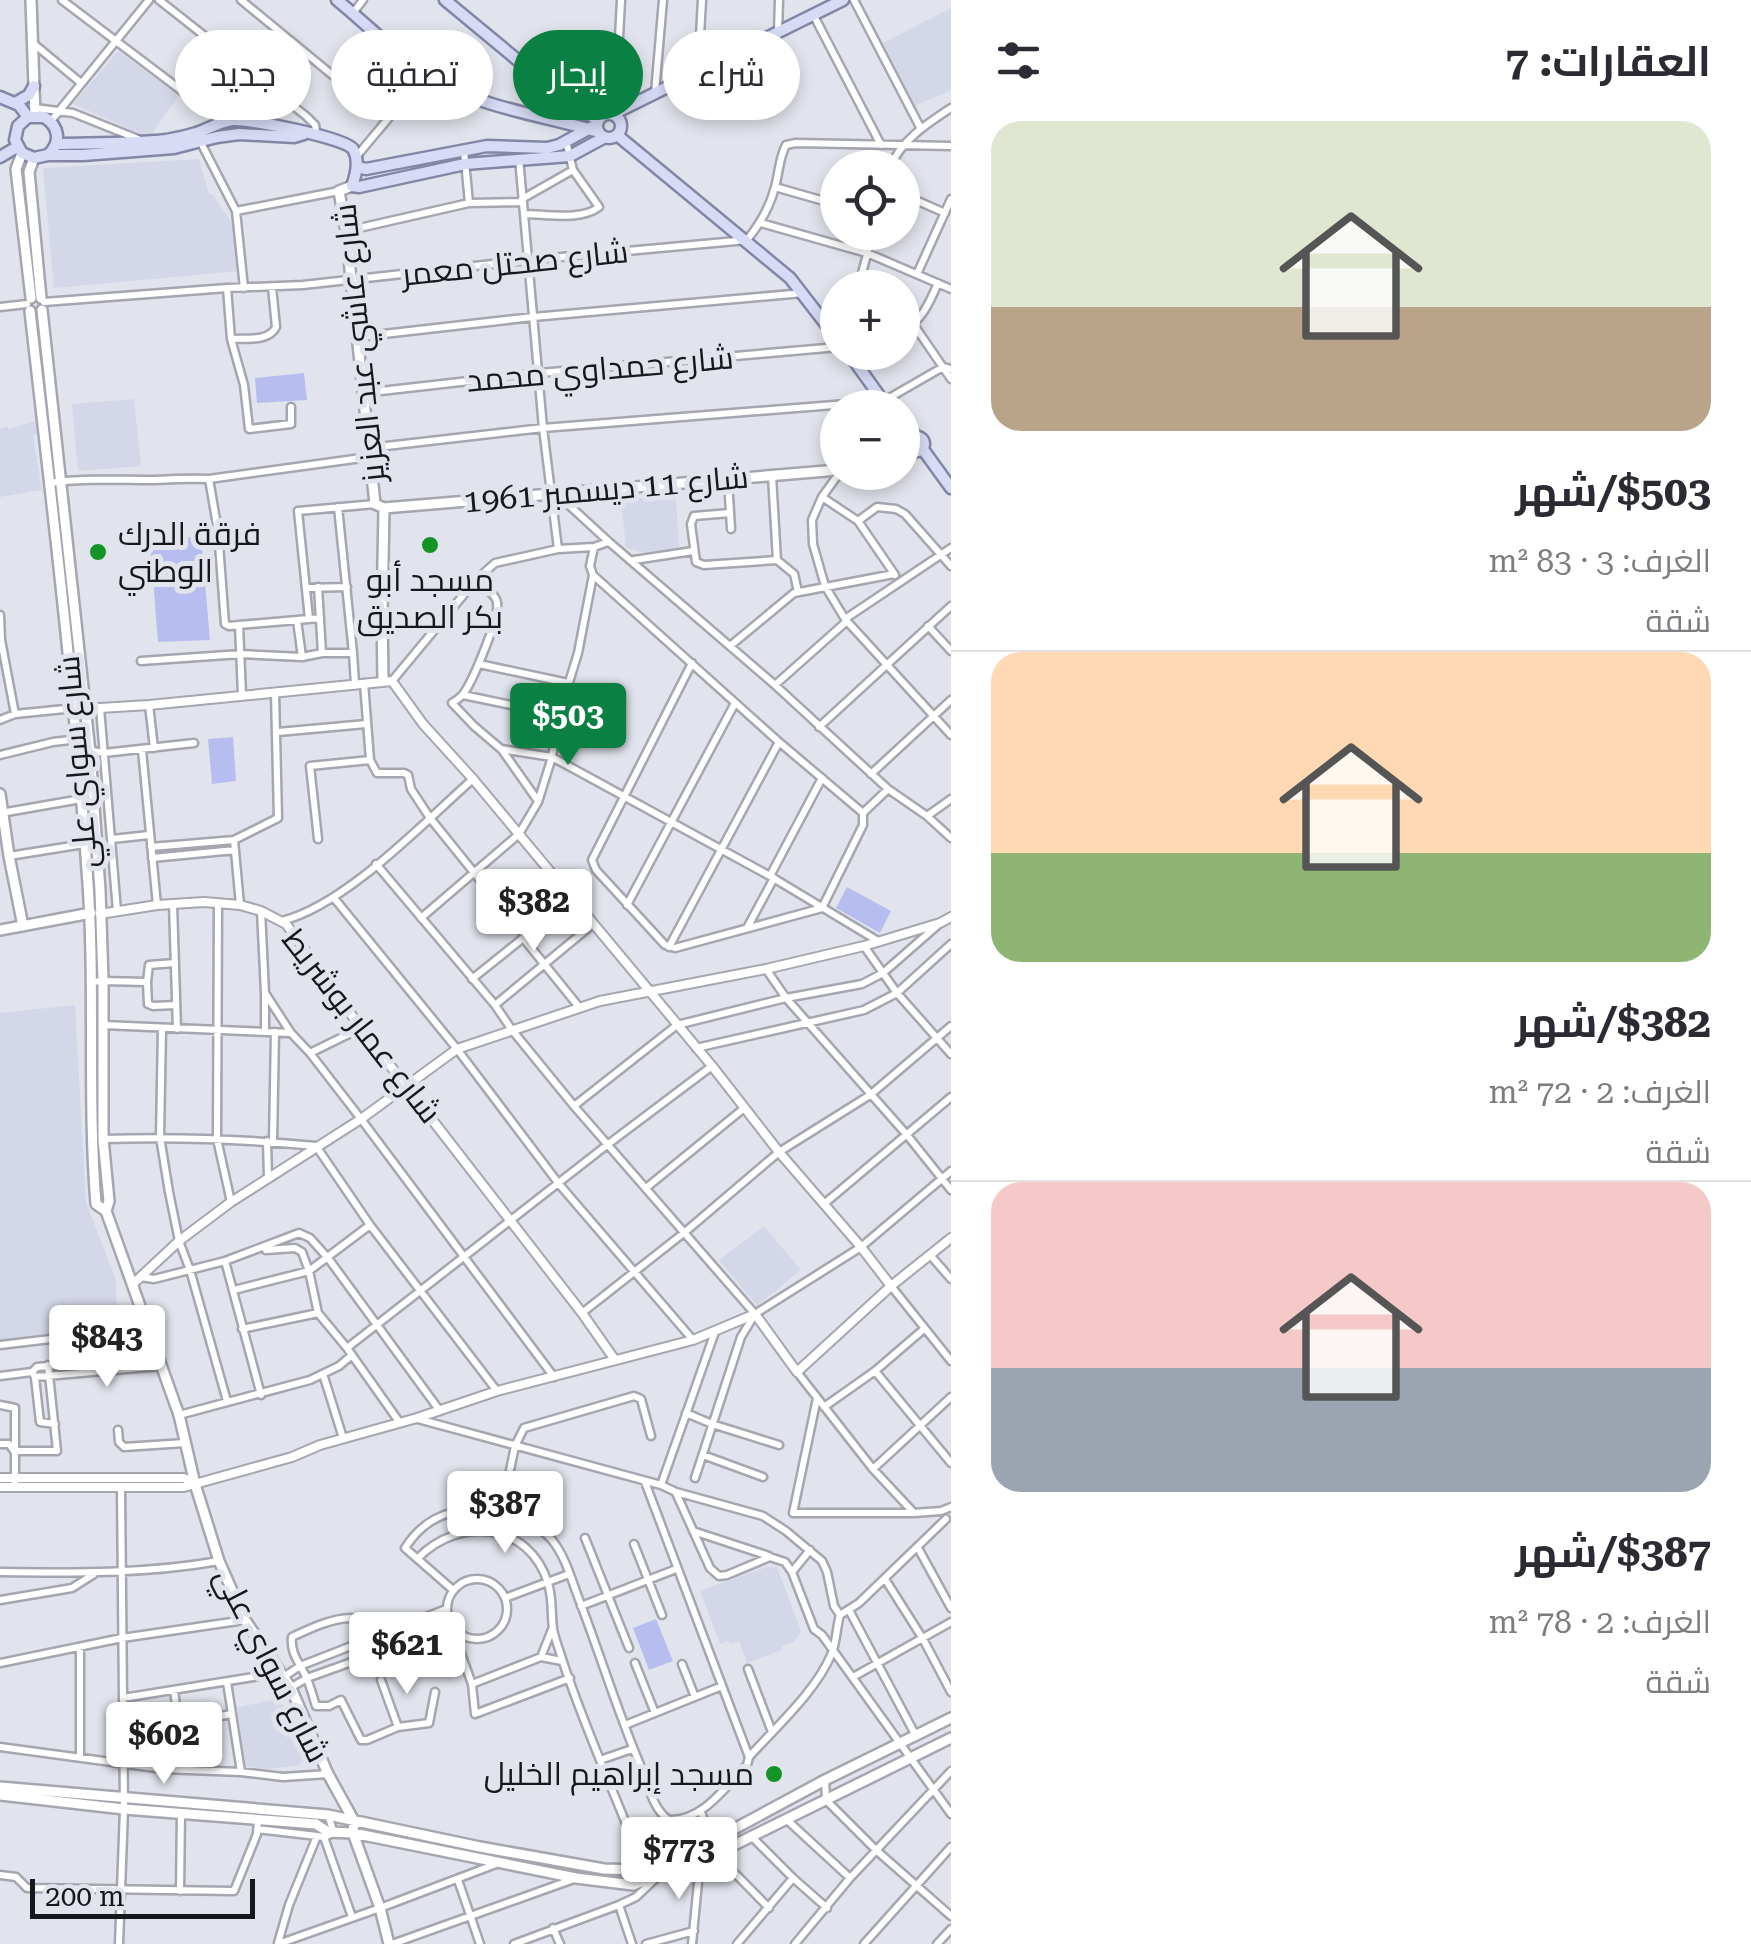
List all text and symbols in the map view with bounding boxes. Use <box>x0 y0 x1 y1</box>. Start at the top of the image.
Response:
chip: جديد <box>175 30 311 120</box>
chip: تصفية <box>331 30 493 120</box>
chip: إيجار <box>513 30 643 120</box>
chip: شراء <box>663 30 800 120</box>
icon: filters <box>991 33 1046 88</box>
text: العقارات: 7 <box>1505 37 1711 86</box>
map controls <box>820 150 920 490</box>
button: locate <box>820 150 920 250</box>
icon: home <box>1261 186 1441 366</box>
street label: شارع عاشي عبد العزيز <box>325 201 398 486</box>
street label: شارع صحتل معمر <box>398 232 630 297</box>
button: + <box>820 270 920 370</box>
street label: شارع حمداوي محمد <box>465 338 736 406</box>
button: − <box>820 390 920 490</box>
street label: شارع 11 ديسمبر 1961 <box>462 458 750 523</box>
text: $503/شهر <box>1515 467 1711 516</box>
place label: فرقة الدرك الوطني <box>118 515 261 596</box>
marker: مسجد أبو بكر الصديق <box>419 534 441 556</box>
marker: فرقة الدرك الوطني <box>87 541 109 563</box>
text: الغرف: 3 · 83 m² <box>1489 542 1711 580</box>
place label: مسجد أبو بكر الصديق <box>357 560 503 637</box>
text: شقة <box>1646 602 1711 640</box>
street label: شارع سواي علي <box>49 654 111 870</box>
pin: $503 <box>509 683 627 768</box>
text: $503 <box>532 696 604 734</box>
icon: home <box>1261 717 1441 897</box>
pin: $382 <box>475 869 593 954</box>
text: $382 <box>498 882 570 920</box>
street label: شارع عمار بوشريط <box>272 921 450 1132</box>
text: $382/شهر <box>1515 998 1711 1047</box>
text: الغرف: 2 · 72 m² <box>1489 1073 1711 1111</box>
text: شقة <box>1646 1133 1711 1171</box>
icon: home <box>1261 1247 1441 1427</box>
pin: $843 <box>48 1305 166 1390</box>
text: $843 <box>71 1318 143 1356</box>
pin: $387 <box>446 1471 564 1556</box>
text: $387 <box>469 1484 541 1522</box>
text: $387/شهر <box>1515 1528 1711 1577</box>
street label: شارع سواي علي <box>201 1561 337 1771</box>
text: الغرف: 2 · 78 m² <box>1489 1603 1711 1641</box>
pin: $621 <box>348 1612 466 1697</box>
text: $621 <box>371 1625 443 1663</box>
text: شقة <box>1646 1663 1711 1701</box>
pin: $602 <box>105 1702 223 1787</box>
text: $602 <box>128 1715 200 1753</box>
place label: مسجد إبراهيم الخليل <box>484 1755 754 1796</box>
marker: مسجد إبراهيم الخليل <box>763 1763 785 1785</box>
pin: $773 <box>620 1817 738 1902</box>
text: $773 <box>643 1830 715 1868</box>
scale bar <box>30 1874 255 1918</box>
text: 200 m <box>45 1880 125 1913</box>

